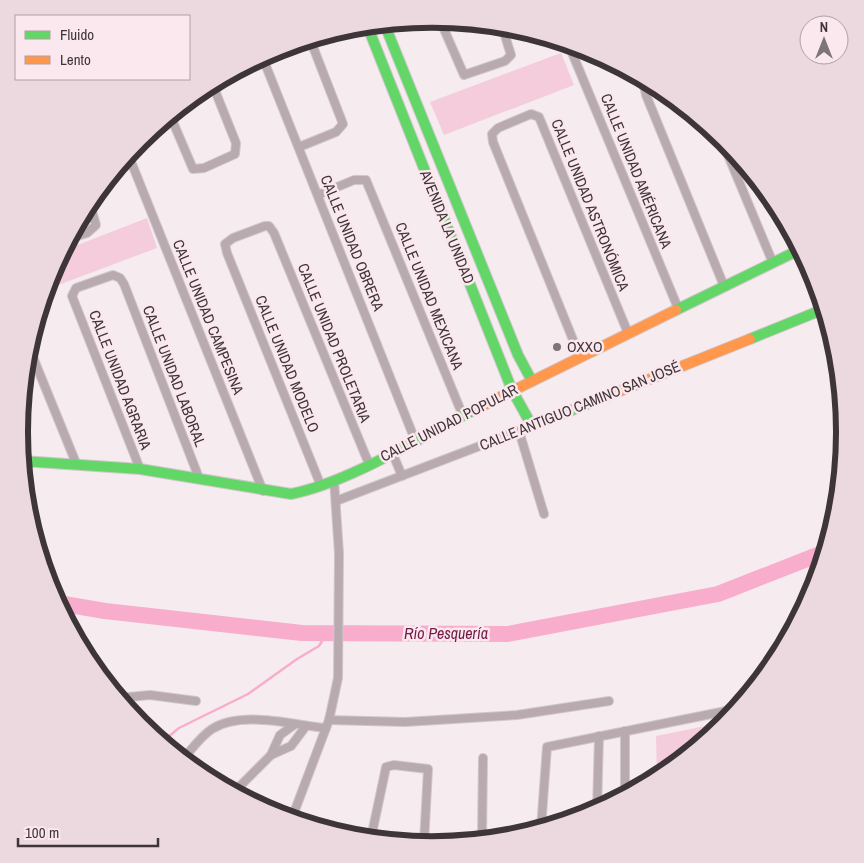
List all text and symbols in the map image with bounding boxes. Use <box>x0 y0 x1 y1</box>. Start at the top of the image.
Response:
legend <box>15 15 190 80</box>
north arrow <box>799 15 849 65</box>
text: N <box>820 18 828 36</box>
text: Fluido <box>60 24 94 45</box>
text: Lento <box>60 49 91 70</box>
street label: CALLE UNIDAD AMÉRICANA <box>596 90 677 252</box>
street label: CALLE UNIDAD ASTRONÓMICA <box>546 116 635 295</box>
street label: AVENIDA LA UNIDAD <box>415 166 480 287</box>
street label: CALLE UNIDAD OBRERA <box>316 172 390 315</box>
street label: CALLE UNIDAD MEXICANA <box>390 219 469 373</box>
street label: CALLE UNIDAD CAMPESINA <box>168 236 249 398</box>
street label: CALLE UNIDAD PROLETARIA <box>293 260 376 426</box>
street label: CALLE UNIDAD MODELO <box>250 292 325 436</box>
street label: CALLE UNIDAD LABORAL <box>138 302 211 450</box>
street label: CALLE UNIDAD AGRARIA <box>84 307 157 453</box>
place label: OXXO <box>567 336 603 357</box>
marker: OXXO <box>551 341 563 353</box>
street label: CALLE ANTIGUO CAMINO SAN JOSÉ <box>476 356 683 455</box>
street label: CALLE UNIDAD POPULAR <box>376 379 521 466</box>
water label: Río Pesquería <box>404 622 488 644</box>
scale bar <box>18 816 158 848</box>
text: 100 m <box>25 822 59 843</box>

